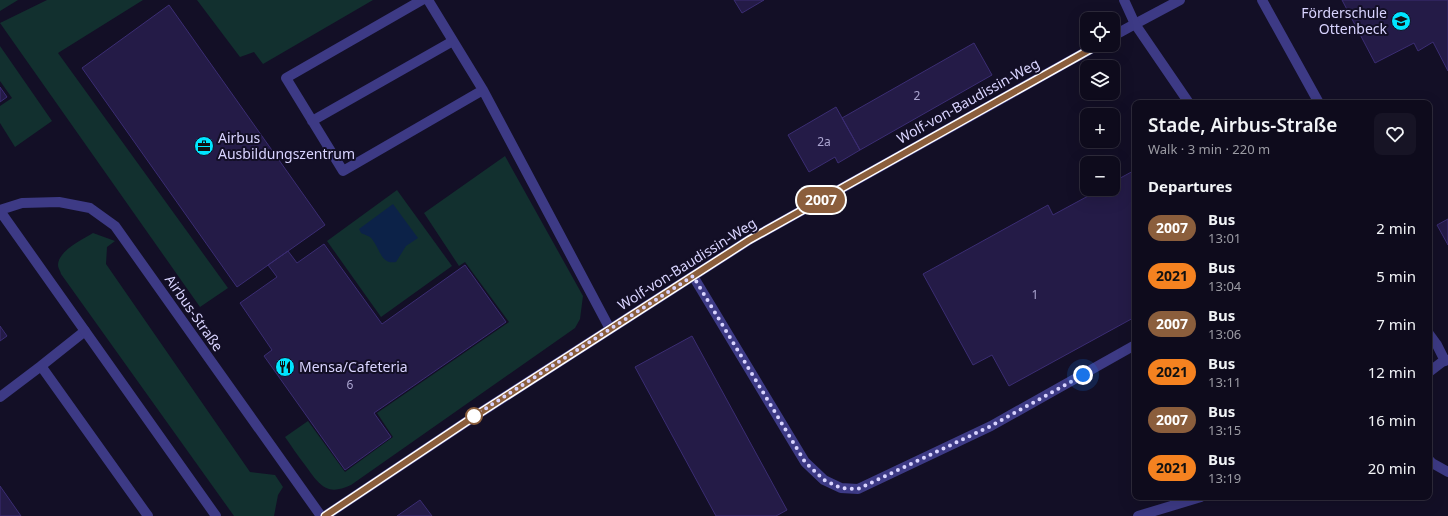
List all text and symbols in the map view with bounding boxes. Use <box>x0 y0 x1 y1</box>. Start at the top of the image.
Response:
place label: Förderschule Ottenbeck <box>1301 3 1388 38</box>
school or university icon: Förderschule Ottenbeck <box>1390 10 1412 32</box>
map controls <box>1080 12 1120 196</box>
button: locate <box>1080 12 1120 52</box>
street label: Wolf-von-Baudissin-Weg <box>893 53 1042 148</box>
button: layers <box>1080 60 1120 100</box>
house number: 2 <box>914 87 921 104</box>
button: + <box>1080 108 1120 148</box>
text: Stade, Airbus-Straße <box>1148 112 1338 138</box>
button: heart <box>1374 113 1416 155</box>
place label: Airbus Ausbildungszentrum <box>218 128 355 163</box>
house number: 2a <box>817 133 831 150</box>
office icon: Airbus Ausbildungszentrum <box>193 135 215 157</box>
text: Walk · 3 min · 220 m <box>1148 140 1270 158</box>
button: − <box>1080 156 1120 196</box>
text: Departures <box>1148 176 1232 196</box>
line badge: 2007 <box>793 187 849 213</box>
text: 2007 <box>805 190 837 209</box>
text: Bus <box>1208 209 1235 229</box>
street label: Wolf-von-Baudissin-Weg <box>614 213 760 314</box>
text: 2007 <box>1156 218 1188 237</box>
text: 2 min <box>1376 218 1416 238</box>
text: 13:01 <box>1208 229 1241 247</box>
text: Bus <box>1208 257 1235 277</box>
text: 2021 <box>1156 266 1188 285</box>
text: 5 min <box>1376 266 1416 286</box>
street label: Airbus-Straße <box>161 271 228 355</box>
text: 13:04 <box>1208 277 1241 295</box>
house number: 1 <box>1032 286 1038 303</box>
text: Bus <box>1208 305 1235 325</box>
text: 2007 <box>1156 314 1188 333</box>
text: 7 min <box>1376 314 1416 334</box>
text: 13:06 <box>1208 325 1241 343</box>
text: Bus <box>1208 353 1235 373</box>
restaurant icon: Mensa/Cafeteria <box>274 356 296 378</box>
place label: Mensa/Cafeteria <box>299 357 408 376</box>
text: 2021 <box>1156 362 1188 381</box>
text: 12 min <box>1368 362 1416 382</box>
your location <box>1073 365 1093 385</box>
text: 13:11 <box>1208 373 1241 391</box>
house number: 6 <box>347 376 354 393</box>
text: Bus <box>1208 401 1235 421</box>
unlabelled marker <box>465 407 483 425</box>
text: 2007 <box>1156 410 1188 429</box>
text: 16 min <box>1368 410 1416 430</box>
text: 13:15 <box>1208 421 1241 439</box>
text: Bus <box>1208 449 1235 469</box>
text: 2021 <box>1156 458 1188 477</box>
text: 20 min <box>1368 458 1416 478</box>
text: 13:19 <box>1208 469 1241 487</box>

